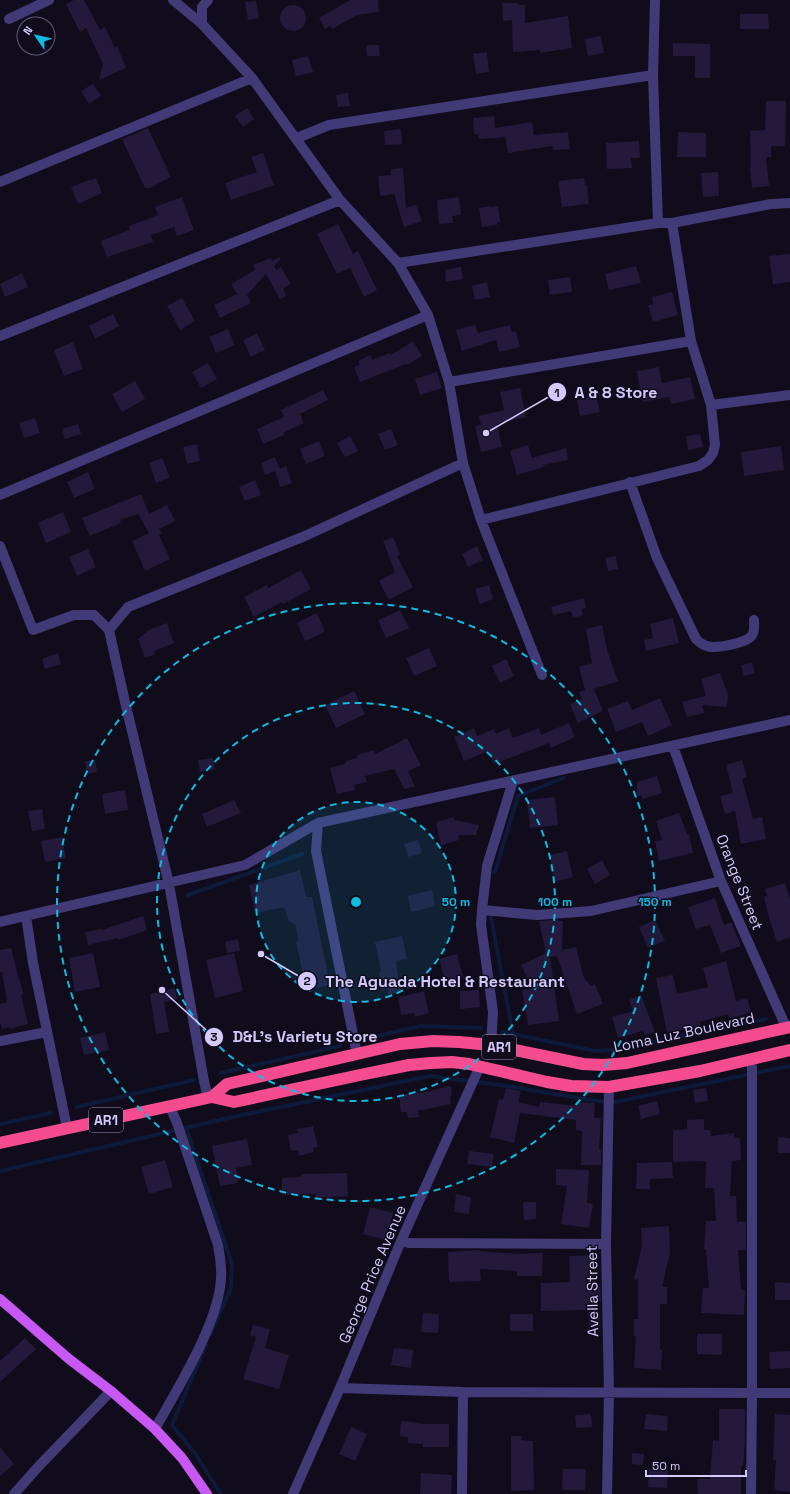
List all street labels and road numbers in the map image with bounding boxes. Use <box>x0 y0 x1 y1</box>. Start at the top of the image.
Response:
street label: Orange Street <box>712 831 768 933</box>
street label: Loma Luz Boulevard <box>612 1008 756 1056</box>
road number: AR1 <box>482 1035 516 1059</box>
road number: AR1 <box>89 1108 123 1132</box>
street label: George Price Avenue <box>334 1202 410 1346</box>
street label: Avella Street <box>582 1245 602 1337</box>

